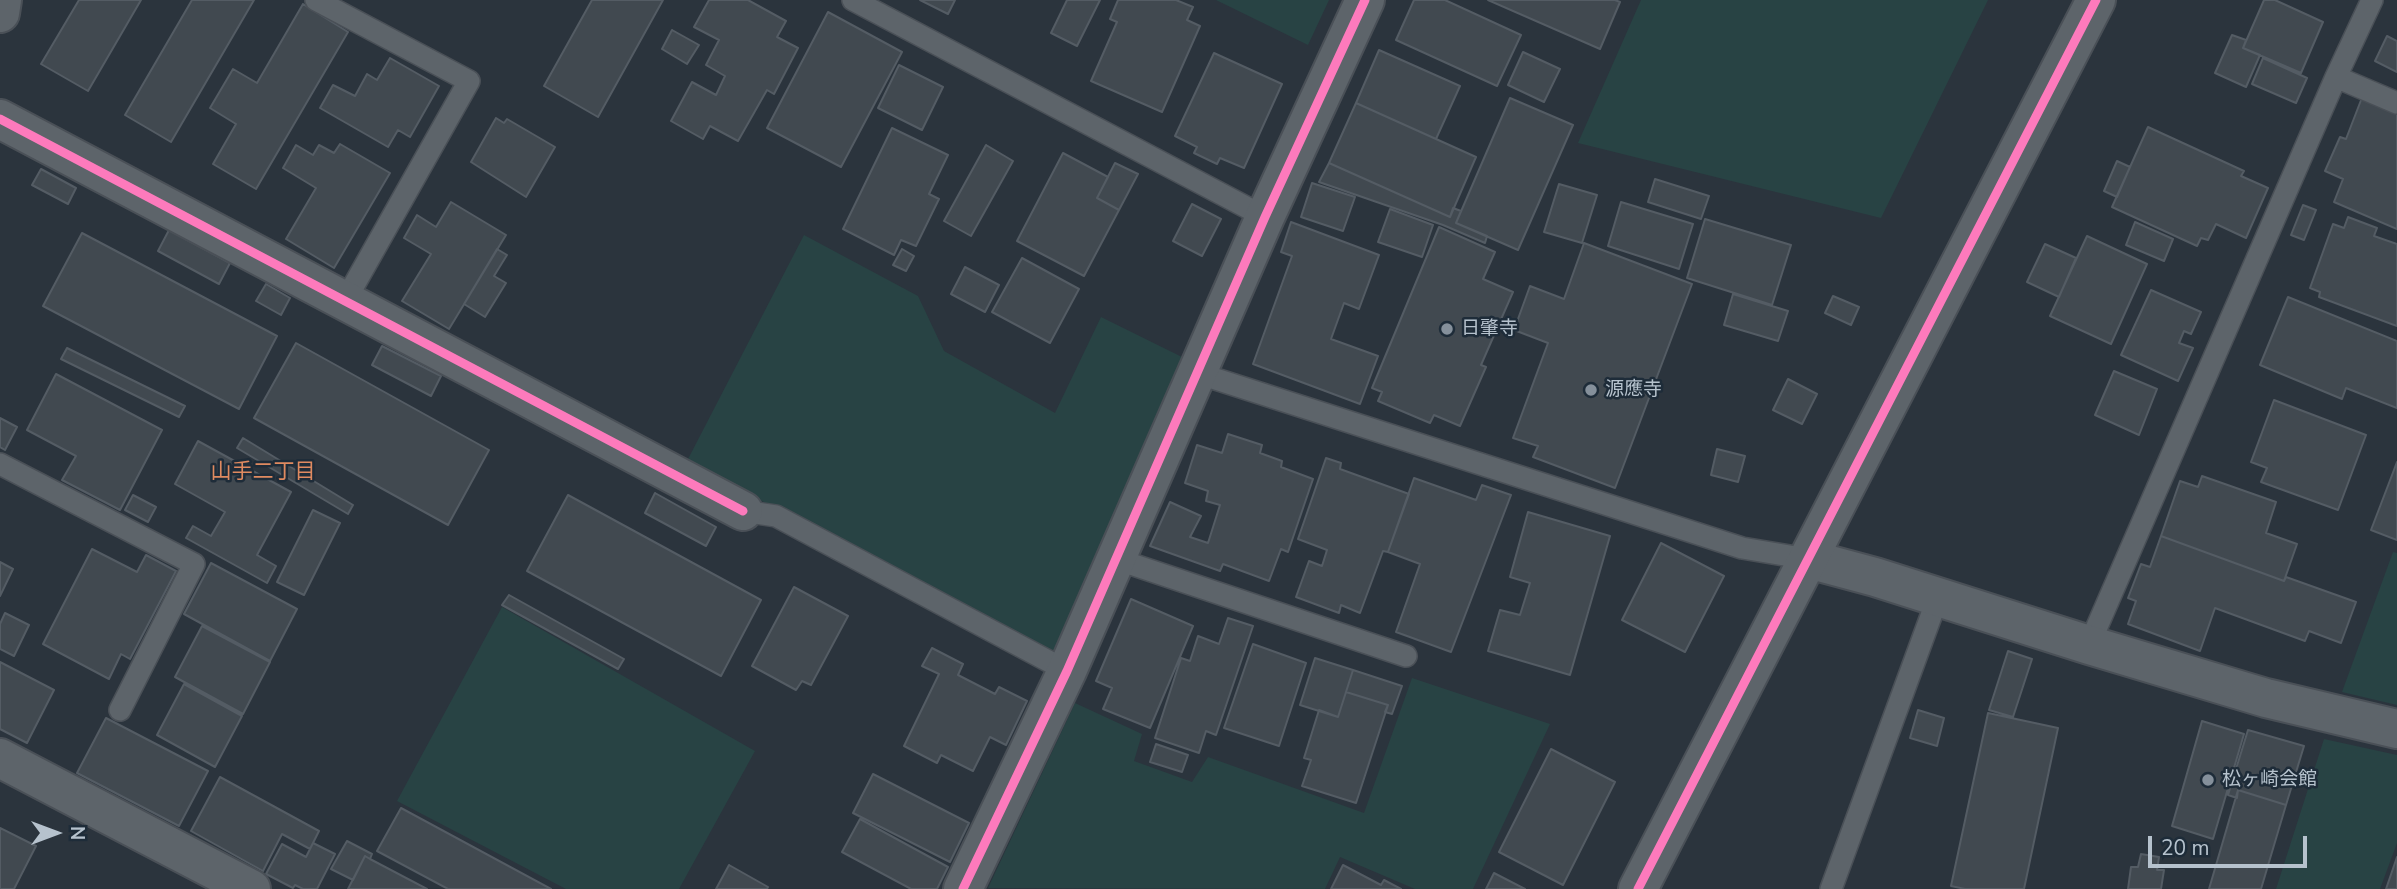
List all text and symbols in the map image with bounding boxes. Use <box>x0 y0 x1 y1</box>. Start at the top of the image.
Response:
place label: 日肇寺 <box>1461 318 1518 340</box>
marker: 日肇寺 <box>1439 321 1455 337</box>
place label: 源應寺 <box>1605 379 1662 401</box>
marker: 源應寺 <box>1583 382 1599 398</box>
district label: 山手二丁目 <box>211 460 315 486</box>
place label: 松ヶ崎会館 <box>2222 769 2317 791</box>
marker: 松ヶ崎会館 <box>2200 772 2216 788</box>
north arrow <box>21 798 91 868</box>
scale bar <box>2152 822 2311 866</box>
text: N <box>64 826 90 840</box>
text: 20 m <box>2161 834 2210 862</box>

